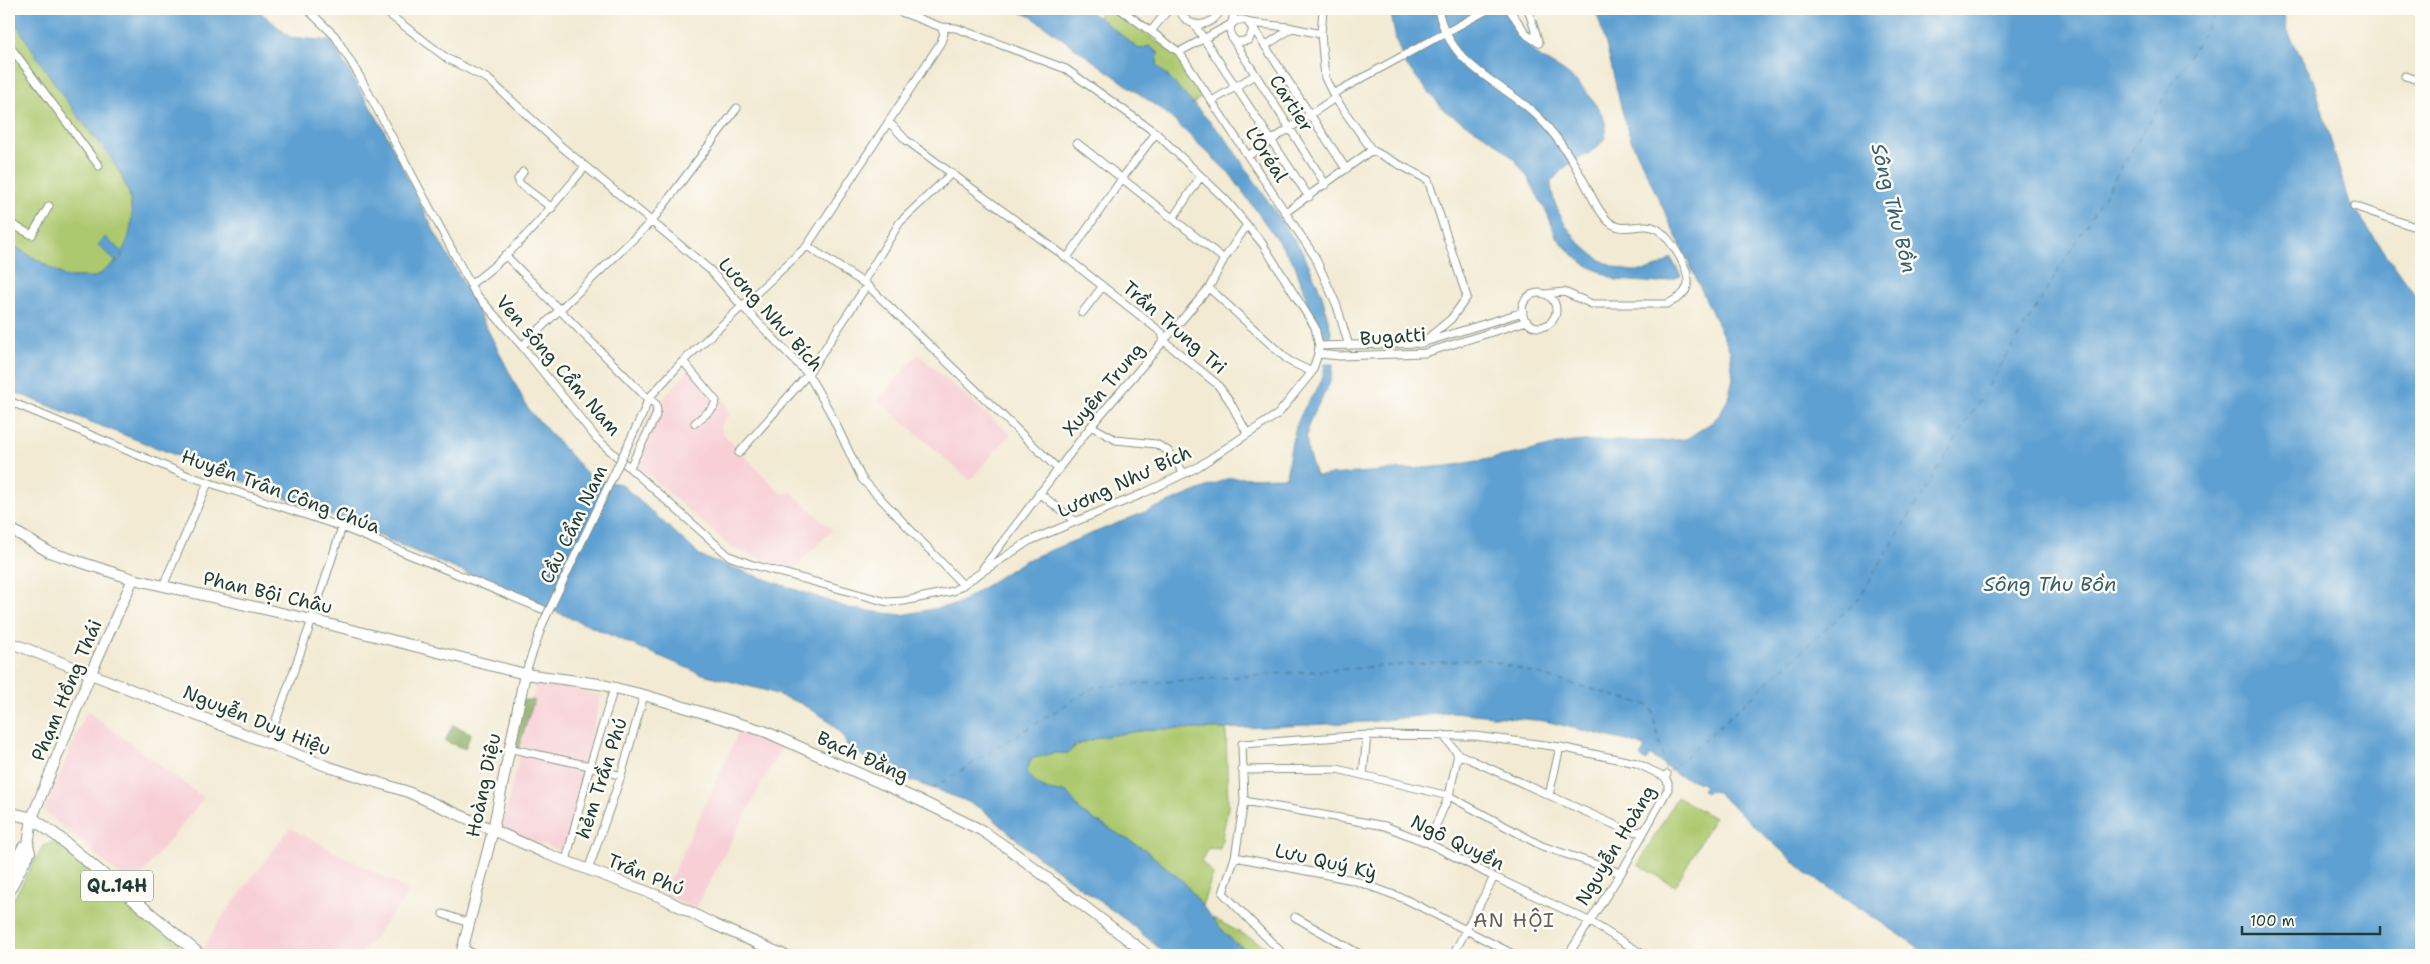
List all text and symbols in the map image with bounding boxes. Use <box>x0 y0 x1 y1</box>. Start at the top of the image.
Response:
street label: Cartier <box>1264 70 1319 137</box>
street label: L’Oréal <box>1239 122 1294 187</box>
water label: Sông Thu Bồn <box>1865 140 1923 276</box>
street label: Lương Như Bích <box>713 252 828 377</box>
street label: Trần Trung Tri <box>1117 275 1232 380</box>
street label: Ven sông Cẩm Nam <box>491 290 627 441</box>
street label: Bugatti <box>1359 322 1427 351</box>
street label: Xuyên Trung <box>1057 337 1150 441</box>
street label: Lương Như Bích <box>1053 439 1195 523</box>
street label: Huyền Trân Công Chúa <box>178 444 384 539</box>
street label: Cầu Cẩm Nam <box>534 461 613 588</box>
street label: Phan Bội Châu <box>201 565 335 620</box>
water label: Sông Thu Bồn <box>1984 571 2116 597</box>
street label: Phạm Hồng Thái <box>25 615 108 765</box>
street label: Nguyễn Duy Hiệu <box>179 679 334 762</box>
street label: hẻm Trần Phú <box>570 714 633 842</box>
street label: Bạch Đằng <box>813 725 913 788</box>
street label: Hoàng Diệu <box>460 731 507 839</box>
street label: Nguyễn Hoàng <box>1570 780 1661 910</box>
street label: Ngô Quyền <box>1407 809 1509 876</box>
street label: Lưu Quý Kỳ <box>1272 838 1379 885</box>
street label: Trần Phú <box>604 848 688 901</box>
road number: QL.14H <box>81 870 153 901</box>
scale bar <box>2242 904 2380 936</box>
district label: AN HỘI <box>1473 907 1555 933</box>
text: 100 m <box>2250 911 2295 931</box>

